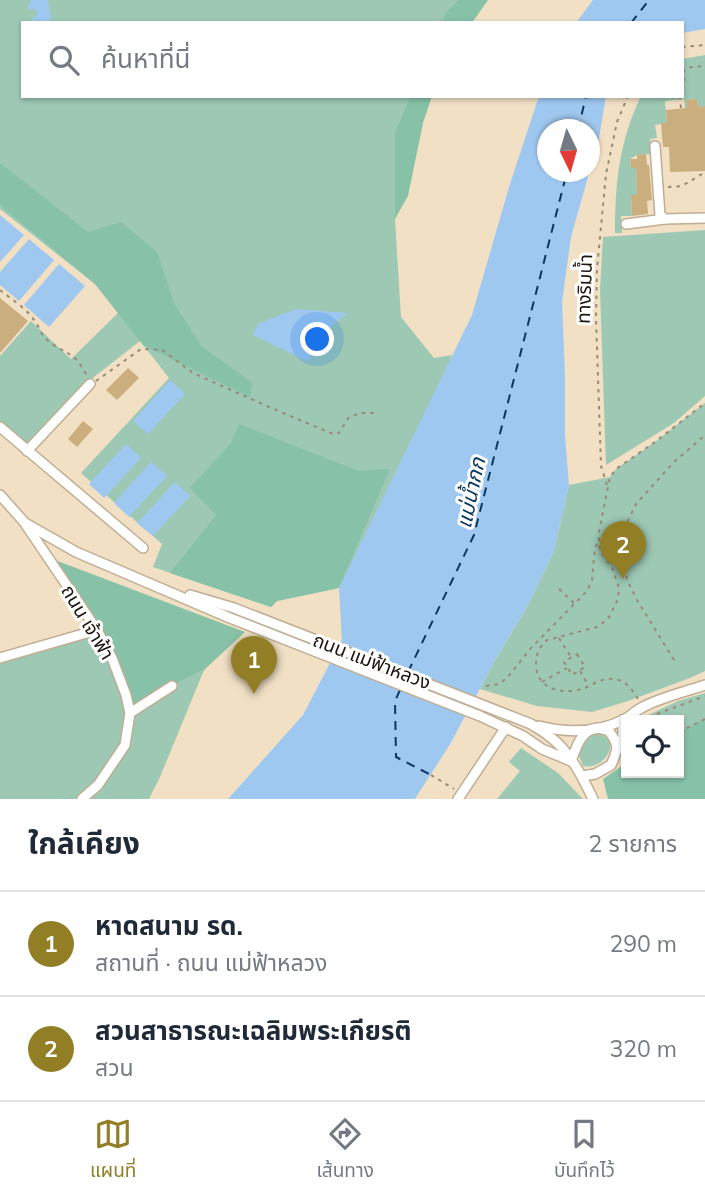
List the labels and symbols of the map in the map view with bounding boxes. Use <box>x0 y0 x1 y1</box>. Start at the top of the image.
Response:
north arrow <box>537 119 600 182</box>
street label: ทางริมน้ำ <box>570 254 597 324</box>
your location <box>300 322 334 356</box>
water label: แม่น้ำกก <box>449 454 490 530</box>
pin: 2 <box>600 521 646 579</box>
street label: ถนน เจ้าฟ้า <box>56 580 120 664</box>
street label: ถนน แม่ฟ้าหลวง <box>310 628 434 694</box>
pin: 1 <box>231 636 277 694</box>

